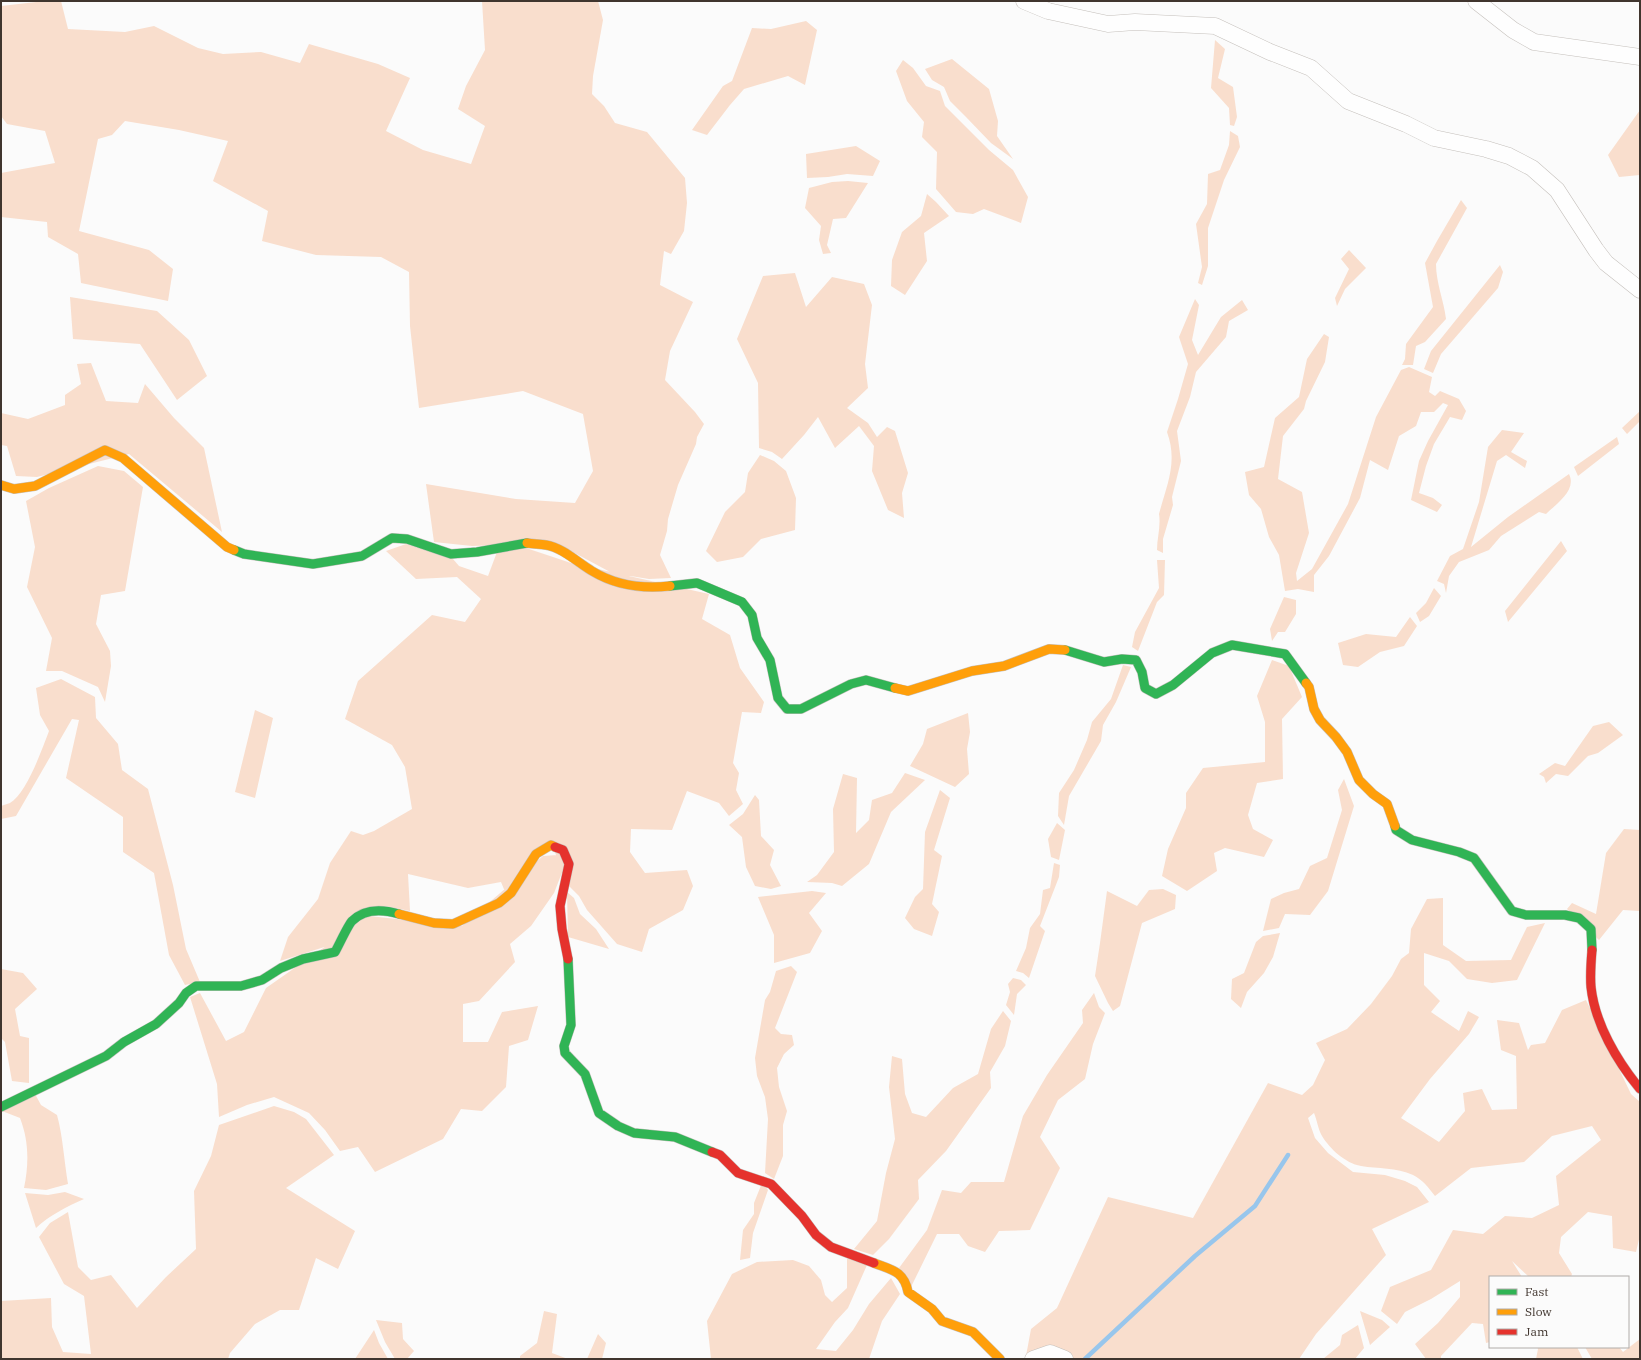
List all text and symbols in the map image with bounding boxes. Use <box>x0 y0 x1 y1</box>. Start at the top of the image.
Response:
legend <box>1489 1276 1629 1348</box>
text: Fast <box>1525 1284 1549 1299</box>
text: Slow <box>1525 1304 1552 1319</box>
text: Jam <box>1525 1324 1549 1339</box>

